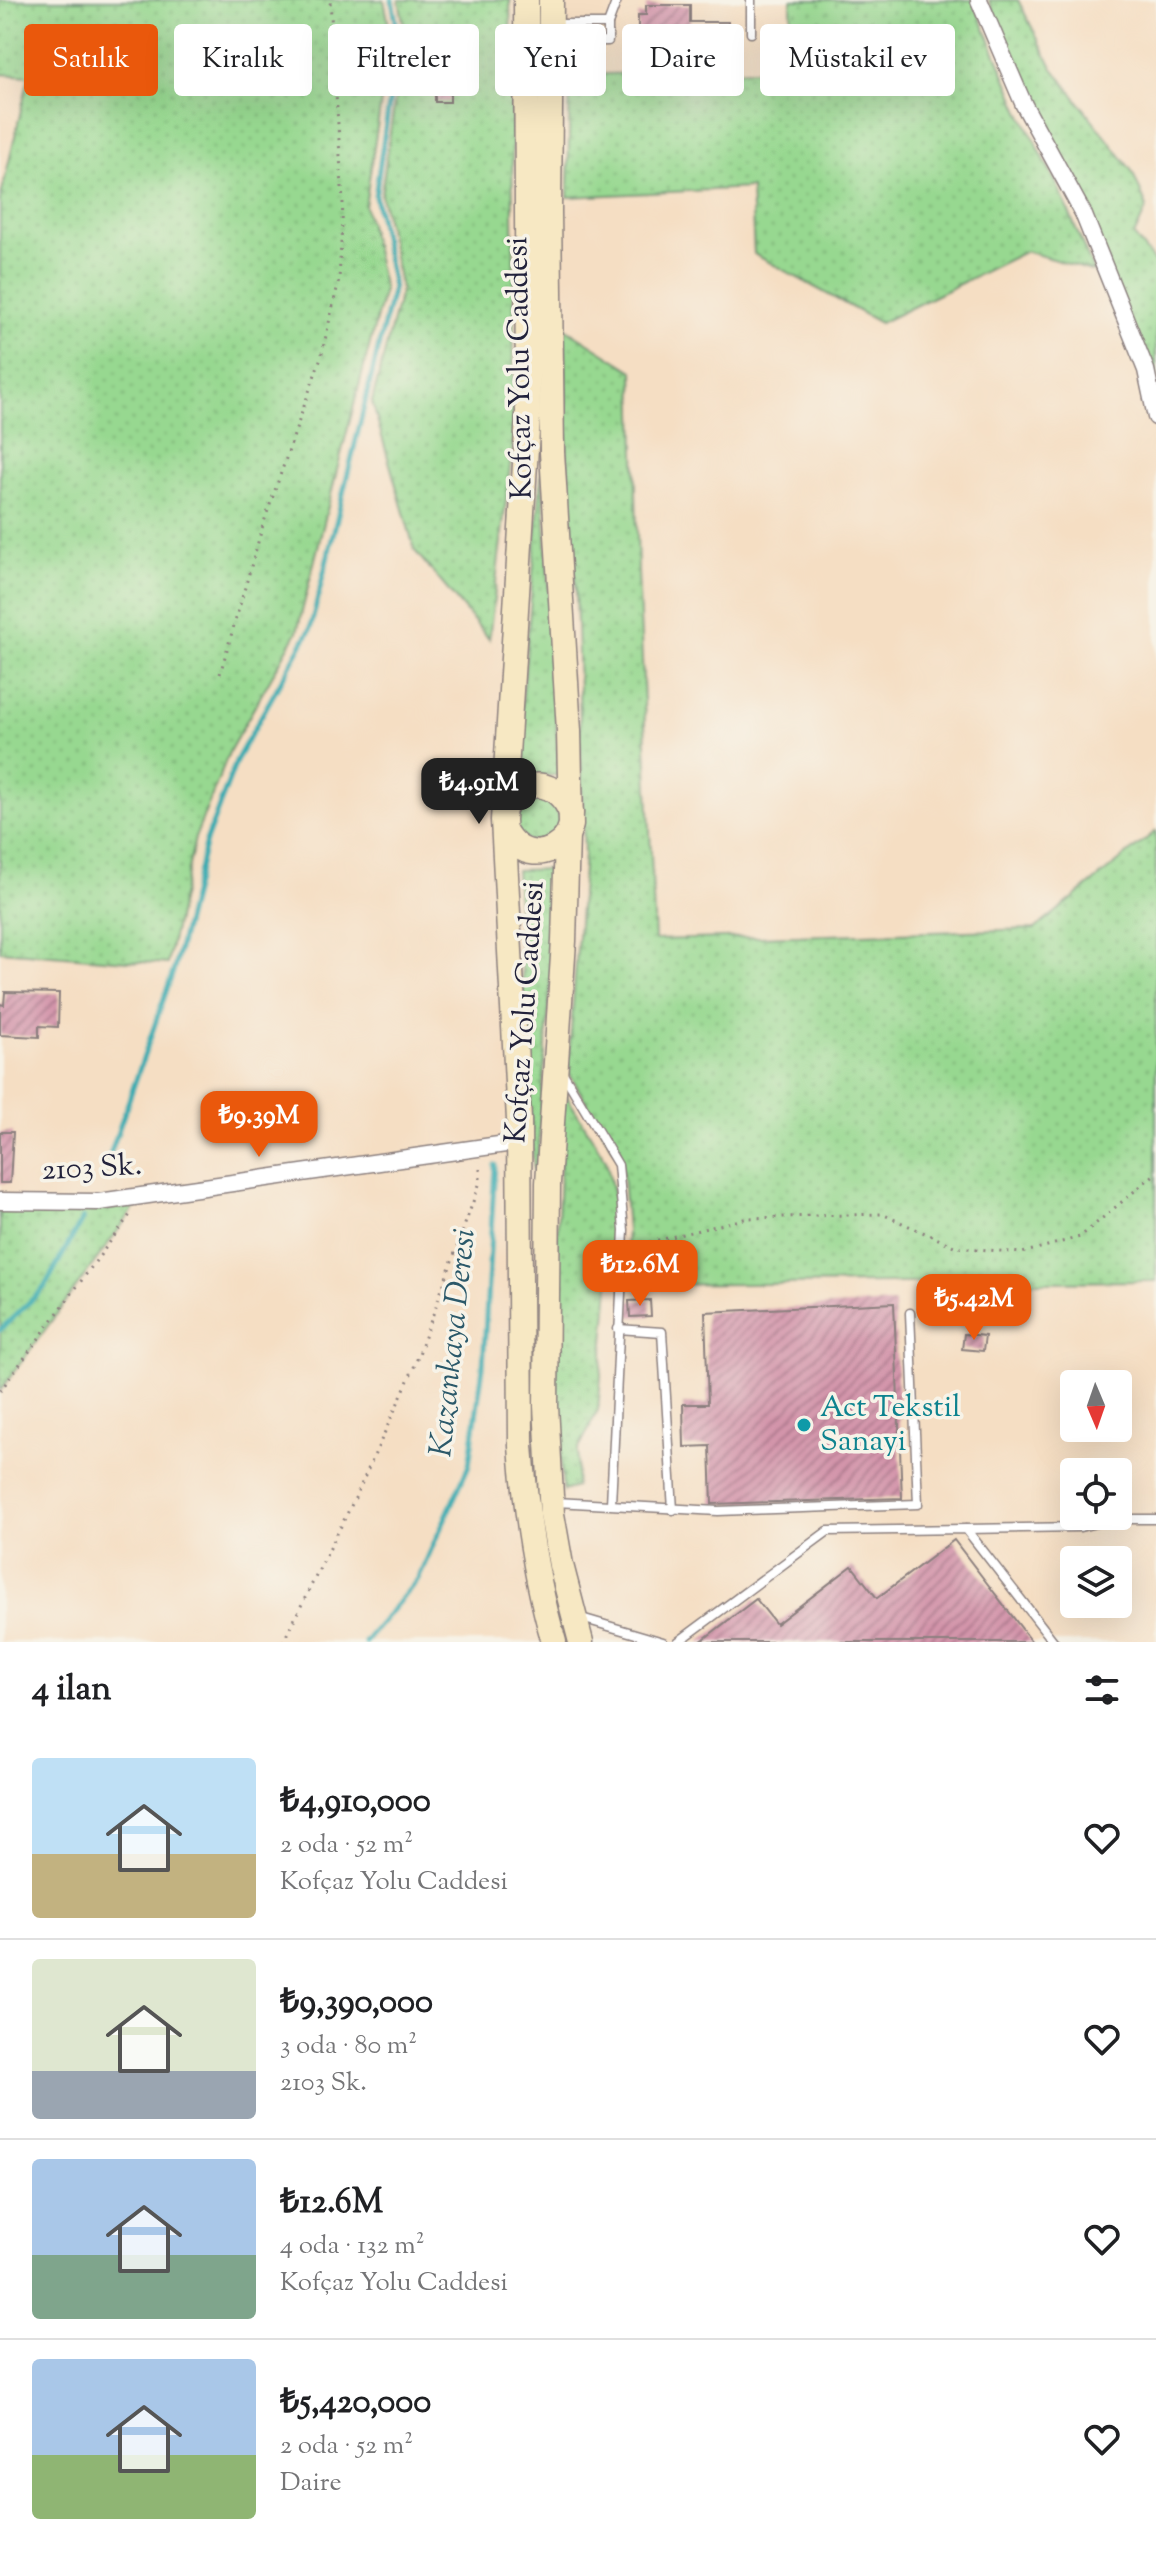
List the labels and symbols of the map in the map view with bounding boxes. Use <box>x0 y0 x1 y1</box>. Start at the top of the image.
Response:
street label: Kofçaz Yolu Caddesi <box>497 236 545 500</box>
pin: ₺4.91M <box>414 758 544 826</box>
street label: Kofçaz Yolu Caddesi <box>495 879 557 1145</box>
pin: ₺9.39M <box>194 1091 324 1159</box>
street label: 2103 Sk. <box>41 1145 143 1193</box>
water label: Kazankaya Deresi <box>419 1227 489 1459</box>
pin: ₺12.6M <box>575 1240 705 1308</box>
pin: ₺5.42M <box>909 1274 1039 1342</box>
north arrow <box>1060 1370 1132 1442</box>
place label: Act Tekstil Sanayi <box>820 1387 961 1464</box>
marker: Act Tekstil Sanayi <box>795 1416 813 1434</box>

